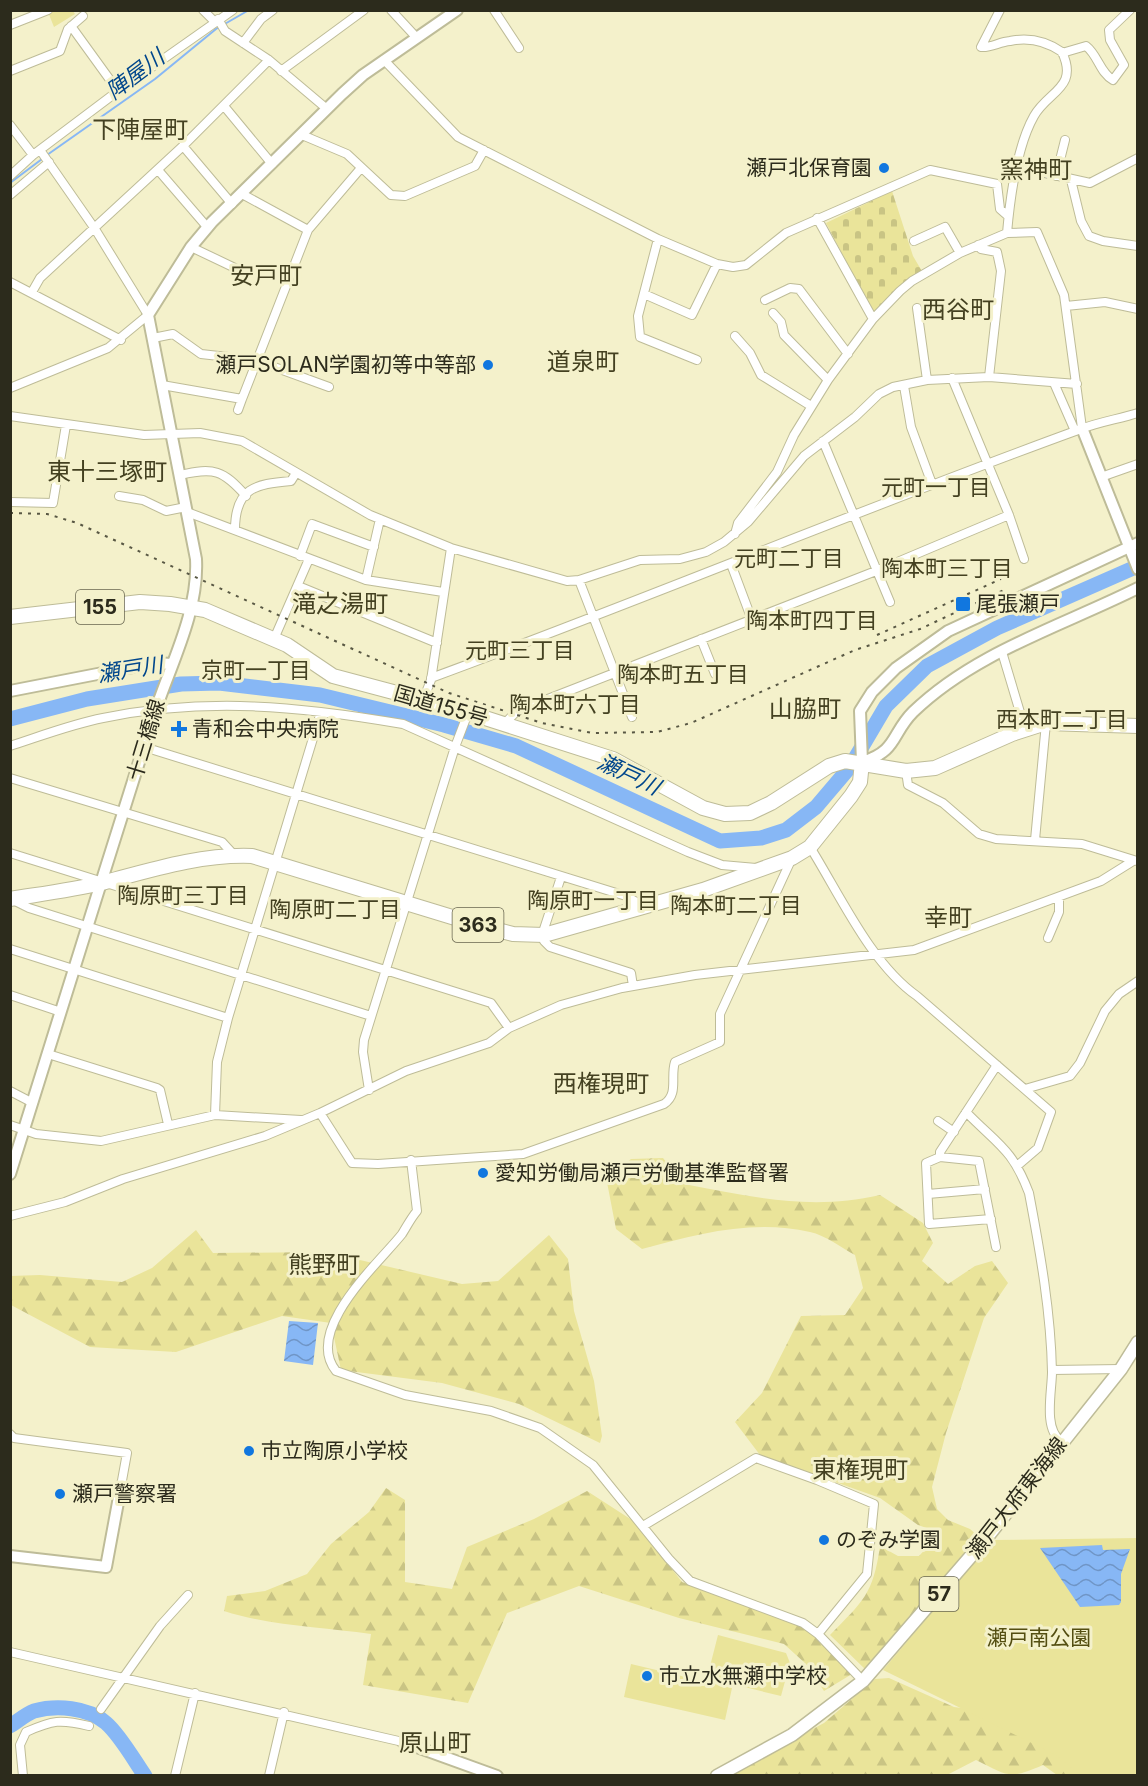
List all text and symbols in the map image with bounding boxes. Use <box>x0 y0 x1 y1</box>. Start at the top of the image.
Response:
water label: 陣屋川 <box>101 43 171 104</box>
district label: 下陣屋町 <box>92 115 188 144</box>
place label: 瀬戸北保育園 <box>746 155 872 180</box>
district label: 窯神町 <box>1000 155 1072 184</box>
marker: 瀬戸北保育園 <box>877 161 891 175</box>
district label: 安戸町 <box>230 261 302 290</box>
district label: 西谷町 <box>922 295 994 324</box>
district label: 道泉町 <box>547 347 619 376</box>
place label: 瀬戸SOLAN学園初等中等部 <box>215 352 476 377</box>
marker: 瀬戸SOLAN学園初等中等部 <box>481 358 495 372</box>
district label: 東十三塚町 <box>47 457 167 486</box>
district label: 元町一丁目 <box>881 474 991 500</box>
district label: 元町二丁目 <box>734 545 844 571</box>
district label: 陶本町三丁目 <box>881 555 1013 581</box>
district label: 滝之湯町 <box>292 589 388 618</box>
road number: 155 <box>76 590 124 624</box>
place label: 尾張瀬戸 <box>976 591 1060 616</box>
marker: 尾張瀬戸 <box>954 595 972 613</box>
district label: 陶本町四丁目 <box>746 607 878 633</box>
district label: 元町三丁目 <box>465 637 575 663</box>
water label: 瀬戸川 <box>95 651 167 687</box>
district label: 京町一丁目 <box>201 657 311 683</box>
district label: 陶本町五丁目 <box>617 661 749 687</box>
street label: 国道155号 <box>391 680 491 731</box>
district label: 陶本町六丁目 <box>509 691 641 717</box>
district label: 山脇町 <box>769 694 841 723</box>
street label: 十三橋線 <box>121 696 170 784</box>
district label: 西本町二丁目 <box>996 706 1128 732</box>
place label: 青和会中央病院 <box>192 716 339 741</box>
marker: 青和会中央病院 <box>170 720 188 738</box>
water label: 瀬戸川 <box>594 748 666 801</box>
district label: 陶原町三丁目 <box>117 882 249 908</box>
district label: 陶原町一丁目 <box>527 887 659 913</box>
district label: 陶本町二丁目 <box>670 892 802 918</box>
district label: 陶原町二丁目 <box>269 896 401 922</box>
district label: 幸町 <box>924 903 972 932</box>
road number: 363 <box>452 908 504 942</box>
district label: 西権現町 <box>553 1069 649 1098</box>
place label: 愛知労働局瀬戸労働基準監督署 <box>495 1160 789 1185</box>
marker: 愛知労働局瀬戸労働基準監督署 <box>476 1166 490 1180</box>
district label: 熊野町 <box>288 1250 360 1279</box>
street label: 瀬戸大府東海線 <box>962 1432 1072 1563</box>
place label: 市立陶原小学校 <box>261 1438 408 1463</box>
marker: 市立陶原小学校 <box>242 1444 256 1458</box>
district label: 東権現町 <box>812 1455 908 1484</box>
place label: 瀬戸警察署 <box>72 1481 177 1506</box>
marker: 瀬戸警察署 <box>53 1487 67 1501</box>
place label: のぞみ学園 <box>836 1527 941 1552</box>
marker: のぞみ学園 <box>817 1533 831 1547</box>
road number: 57 <box>920 1577 958 1611</box>
park label: 瀬戸南公園 <box>987 1625 1092 1650</box>
place label: 市立水無瀬中学校 <box>659 1663 827 1688</box>
marker: 市立水無瀬中学校 <box>640 1669 654 1683</box>
district label: 原山町 <box>399 1728 471 1757</box>

